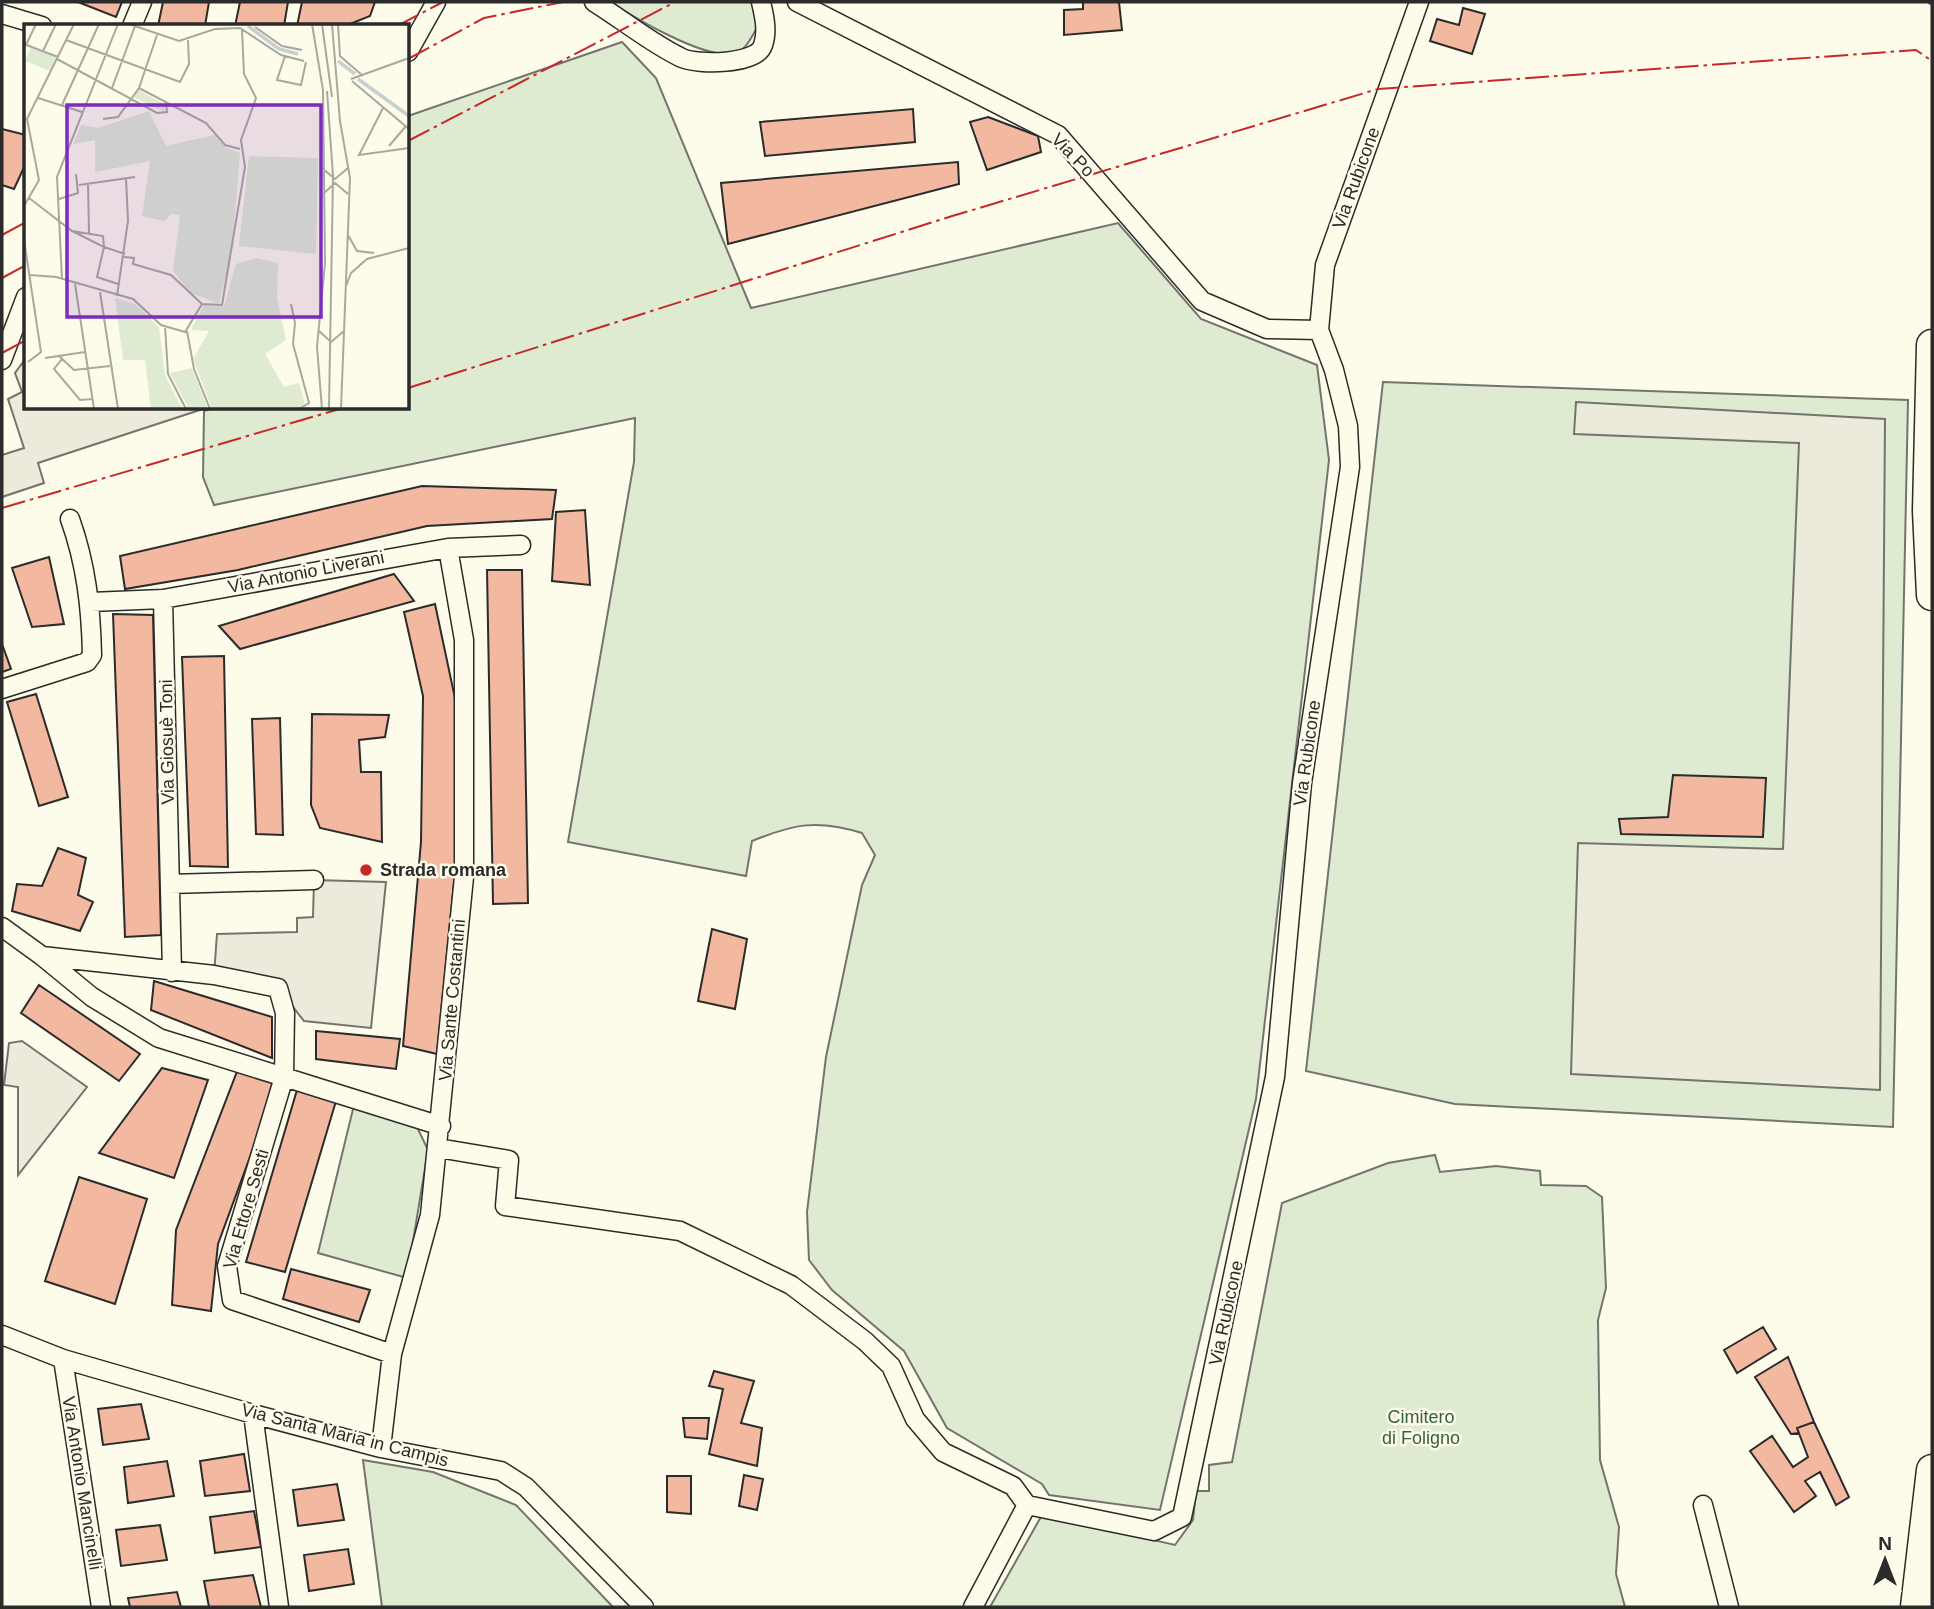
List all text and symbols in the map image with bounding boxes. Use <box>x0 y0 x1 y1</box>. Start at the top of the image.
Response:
inset map <box>24 24 410 410</box>
street label: Via Rubicone <box>1328 124 1384 232</box>
street label: Via Po <box>1047 129 1099 181</box>
street label: Via Antonio Liverani <box>226 547 386 597</box>
street label: Via Giosuè Toni <box>156 679 178 805</box>
street label: Via Rubicone <box>1290 699 1324 807</box>
place label: Strada romana <box>380 860 507 880</box>
marker: Strada romana <box>358 862 374 878</box>
street label: Via Sante Costantini <box>435 918 469 1082</box>
street label: Via Ettore Sesti <box>219 1147 273 1271</box>
street label: Via Rubicone <box>1205 1259 1247 1367</box>
street label: Via Antonio Mancinelli <box>58 1395 106 1571</box>
street label: Via Santa Maria in Campis <box>239 1400 451 1470</box>
park label: Cimitero di Foligno <box>1382 1407 1460 1448</box>
north arrow <box>1850 1525 1920 1595</box>
text: N <box>1878 1533 1892 1554</box>

